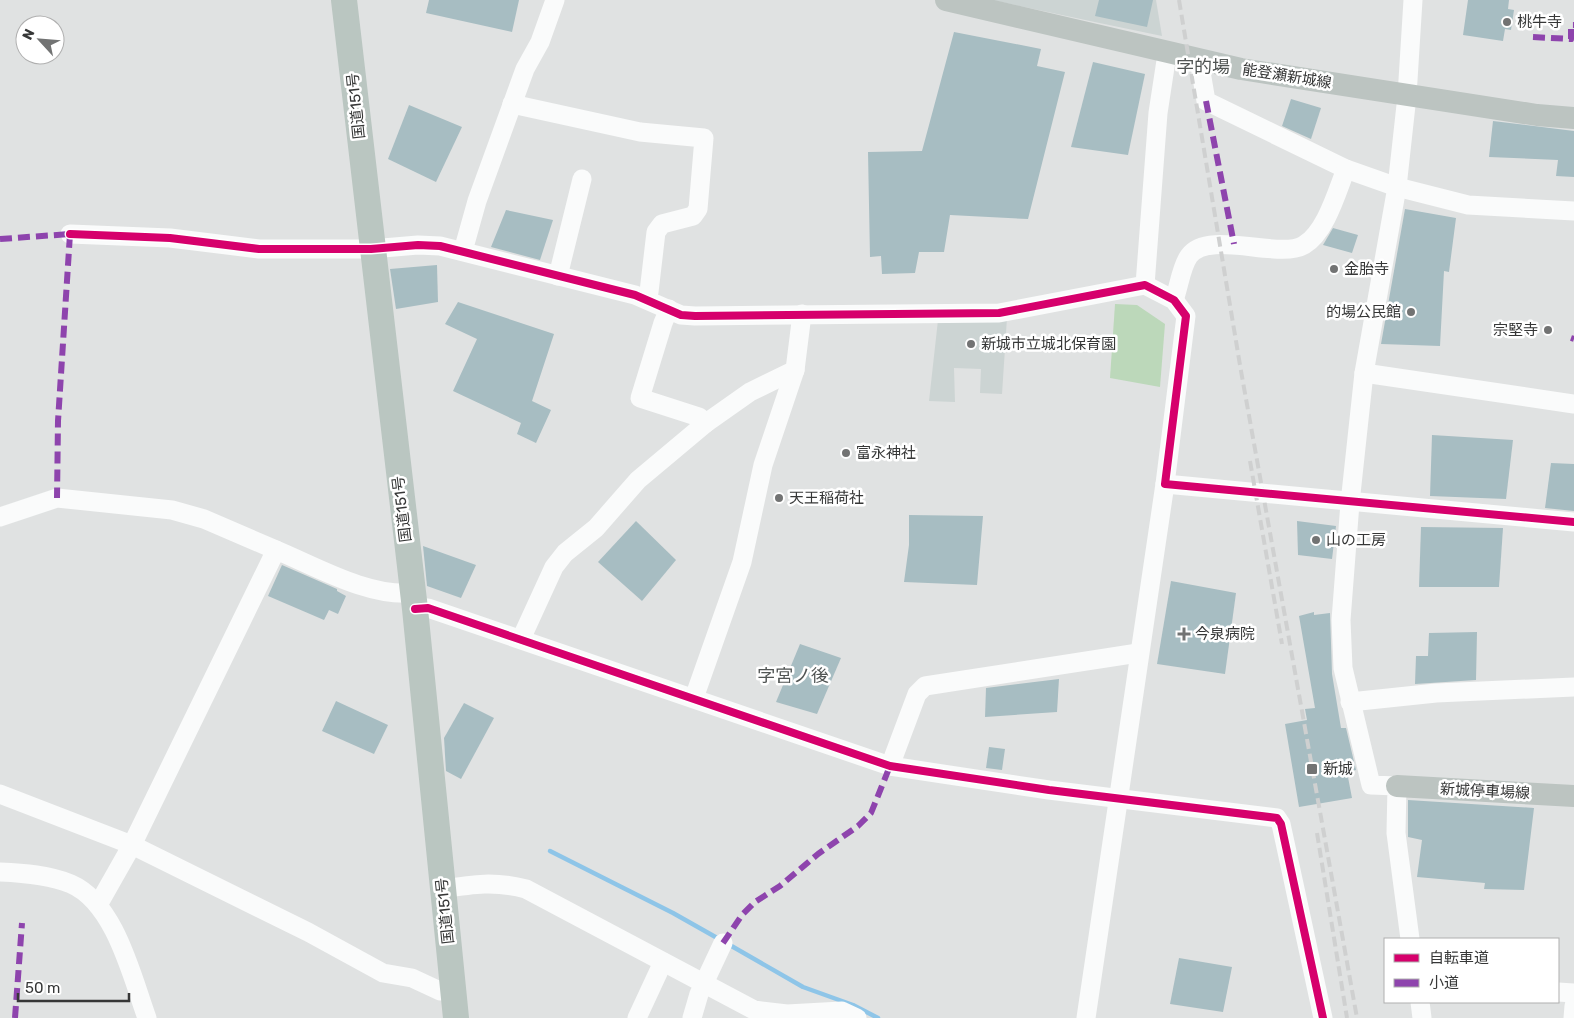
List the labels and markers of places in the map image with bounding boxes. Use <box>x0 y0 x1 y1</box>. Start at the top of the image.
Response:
place label: 桃牛寺 <box>1517 13 1562 31</box>
marker: 桃牛寺 <box>1501 16 1513 28</box>
place label: 金胎寺 <box>1344 260 1389 278</box>
marker: 金胎寺 <box>1328 263 1340 275</box>
place label: 的場公民館 <box>1326 303 1401 321</box>
marker: 的場公民館 <box>1405 306 1417 318</box>
place label: 宗堅寺 <box>1493 321 1538 339</box>
marker: 宗堅寺 <box>1542 324 1554 336</box>
place label: 新城市立城北保育園 <box>981 335 1116 353</box>
marker: 新城市立城北保育園 <box>965 338 977 350</box>
place label: 富永神社 <box>856 444 916 462</box>
marker: 富永神社 <box>840 447 852 459</box>
place label: 天王稲荷社 <box>789 489 864 507</box>
marker: 天王稲荷社 <box>773 492 785 504</box>
place label: 山の工房 <box>1326 531 1386 549</box>
marker: 山の工房 <box>1310 534 1322 546</box>
place label: 今泉病院 <box>1195 625 1255 643</box>
marker: 今泉病院 <box>1177 627 1191 641</box>
place label: 新城 <box>1323 760 1353 778</box>
marker: 新城 <box>1305 762 1319 776</box>

